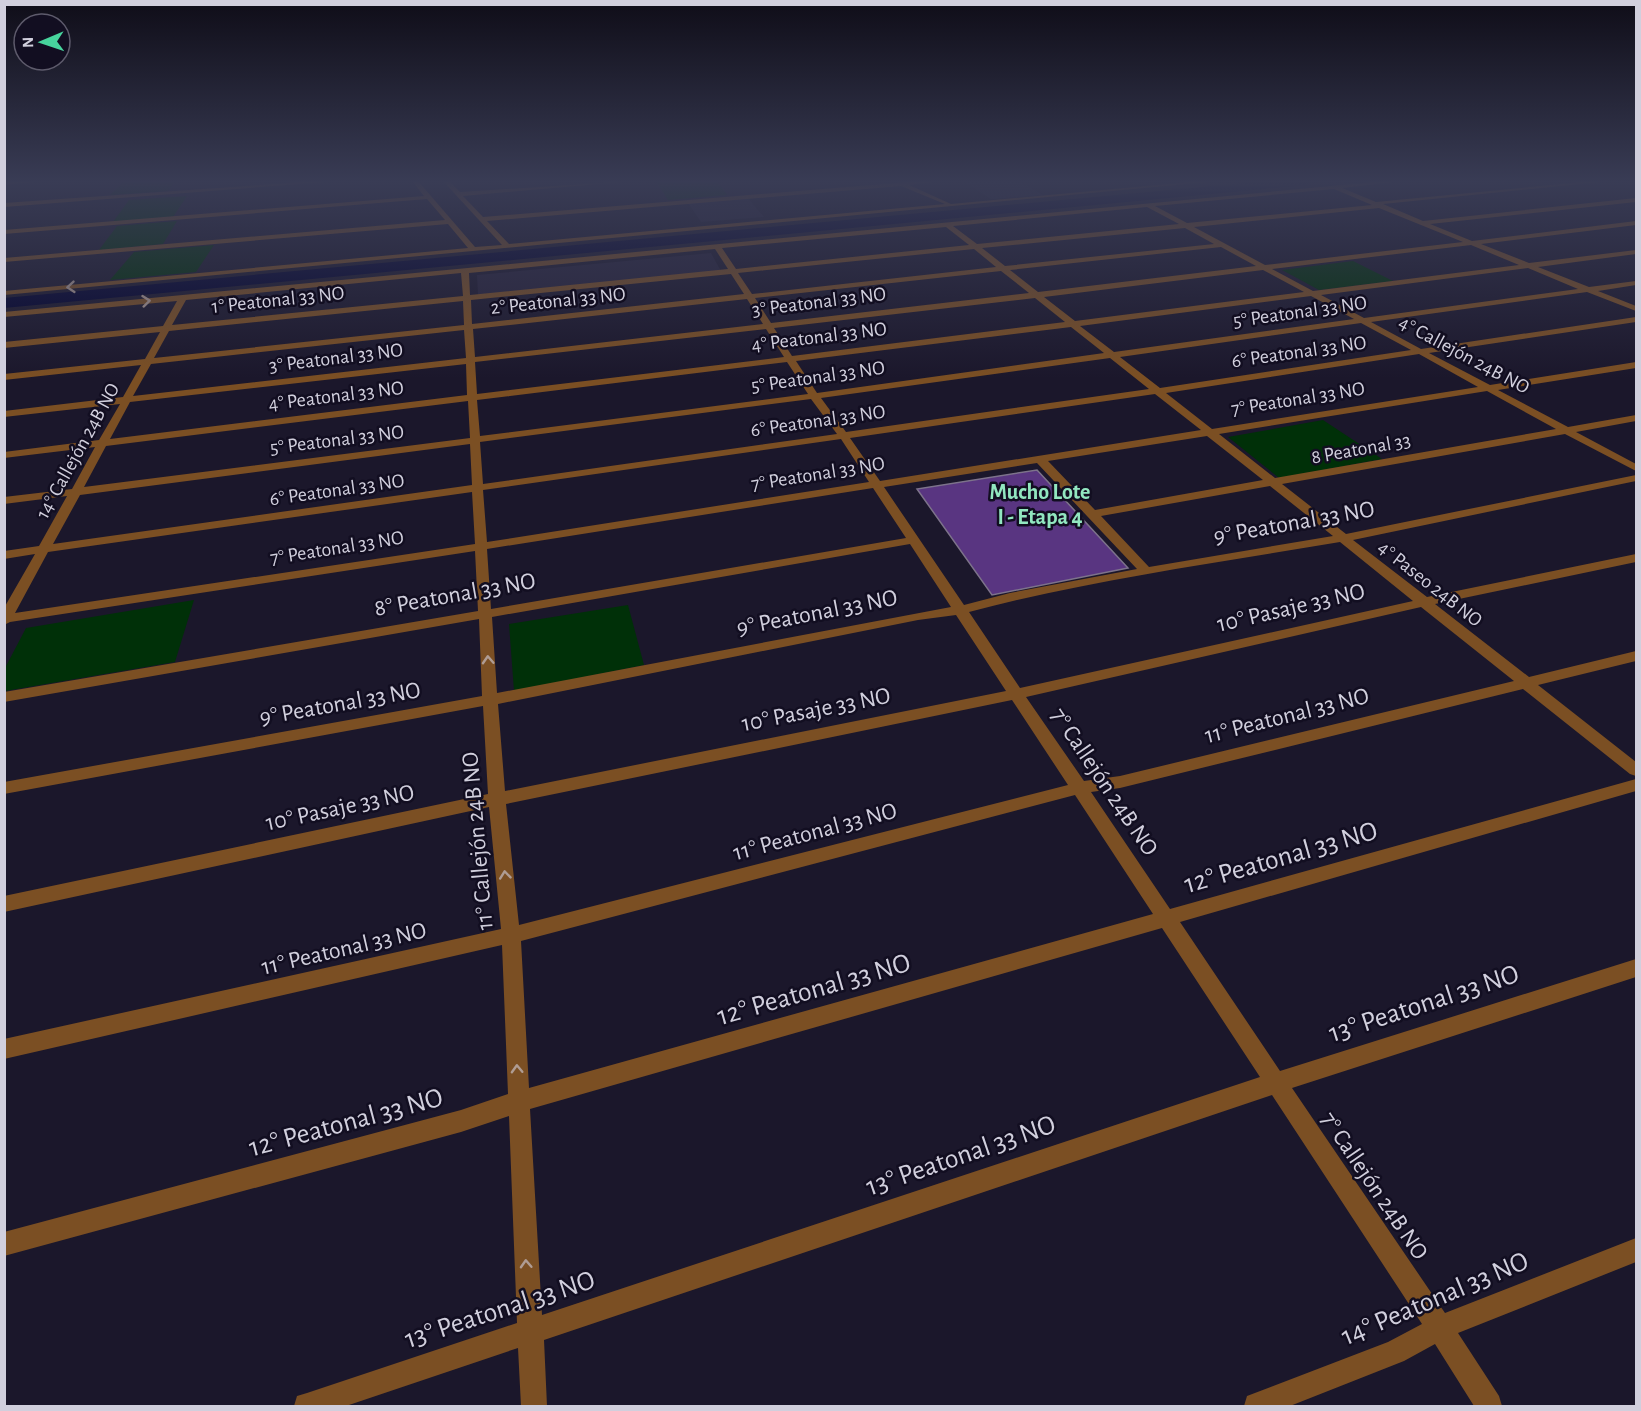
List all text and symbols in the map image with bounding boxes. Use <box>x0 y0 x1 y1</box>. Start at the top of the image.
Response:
north arrow <box>12 12 72 72</box>
text: N <box>20 37 36 48</box>
one-way arrow <box>66 280 75 293</box>
street label: 1° Peatonal 33 NO <box>211 283 345 317</box>
street label: 2° Peatonal 33 NO <box>490 284 626 318</box>
street label: 3° Peatonal 33 NO <box>751 284 887 320</box>
street label: 5° Peatonal 33 NO <box>1232 293 1368 331</box>
one-way arrow <box>142 295 151 308</box>
street label: 4° Callejón 24B NO <box>1395 312 1533 398</box>
street label: 4° Peatonal 33 NO <box>750 319 888 355</box>
street label: 6° Peatonal 33 NO <box>1230 333 1368 371</box>
street label: 3° Peatonal 33 NO <box>268 340 404 376</box>
street label: 5° Peatonal 33 NO <box>750 358 886 396</box>
street label: 4° Peatonal 33 NO <box>267 378 405 414</box>
street label: 7° Peatonal 33 NO <box>1230 379 1366 419</box>
street label: 14° Callejón 24B NO <box>32 380 124 522</box>
street label: 6° Peatonal 33 NO <box>749 402 887 440</box>
street label: 5° Peatonal 33 NO <box>269 422 405 458</box>
street label: 8 Peatonal 33 <box>1310 430 1412 468</box>
street label: 7° Peatonal 33 NO <box>750 454 886 494</box>
street label: 6° Peatonal 33 NO <box>268 471 406 509</box>
district label: Mucho Lote I - Etapa 4 <box>990 481 1090 528</box>
street label: 9° Peatonal 33 NO <box>1212 497 1376 549</box>
street label: 7° Peatonal 33 NO <box>269 528 405 568</box>
street label: 4° Paseo 24B NO <box>1374 537 1486 631</box>
street label: 8° Peatonal 33 NO <box>373 569 537 621</box>
street label: 10° Pasaje 33 NO <box>1215 579 1367 637</box>
street label: 9° Peatonal 33 NO <box>735 586 899 640</box>
one-way arrow <box>481 655 494 664</box>
street label: 9° Peatonal 33 NO <box>258 678 422 730</box>
street label: 10° Pasaje 33 NO <box>740 684 892 736</box>
street label: 11° Peatonal 33 NO <box>1202 684 1372 748</box>
street label: 7° Callejón 24B NO <box>1046 704 1162 860</box>
street label: 11° Callejón 24B NO <box>458 751 498 931</box>
street label: 10° Pasaje 33 NO <box>264 781 416 835</box>
street label: 11° Peatonal 33 NO <box>731 799 899 865</box>
street label: 12° Peatonal 33 NO <box>1181 817 1381 899</box>
one-way arrow <box>499 870 512 879</box>
street label: 11° Peatonal 33 NO <box>259 918 429 980</box>
street label: 12° Peatonal 33 NO <box>714 949 914 1031</box>
street label: 13° Peatonal 33 NO <box>1325 960 1523 1048</box>
one-way arrow <box>510 1065 523 1074</box>
street label: 12° Peatonal 33 NO <box>246 1084 446 1162</box>
street label: 7° Callejón 24B NO <box>1316 1108 1432 1264</box>
street label: 13° Peatonal 33 NO <box>863 1110 1059 1202</box>
street label: 14° Peatonal 33 NO <box>1337 1247 1533 1351</box>
one-way arrow <box>520 1260 533 1269</box>
street label: 13° Peatonal 33 NO <box>401 1266 599 1354</box>

